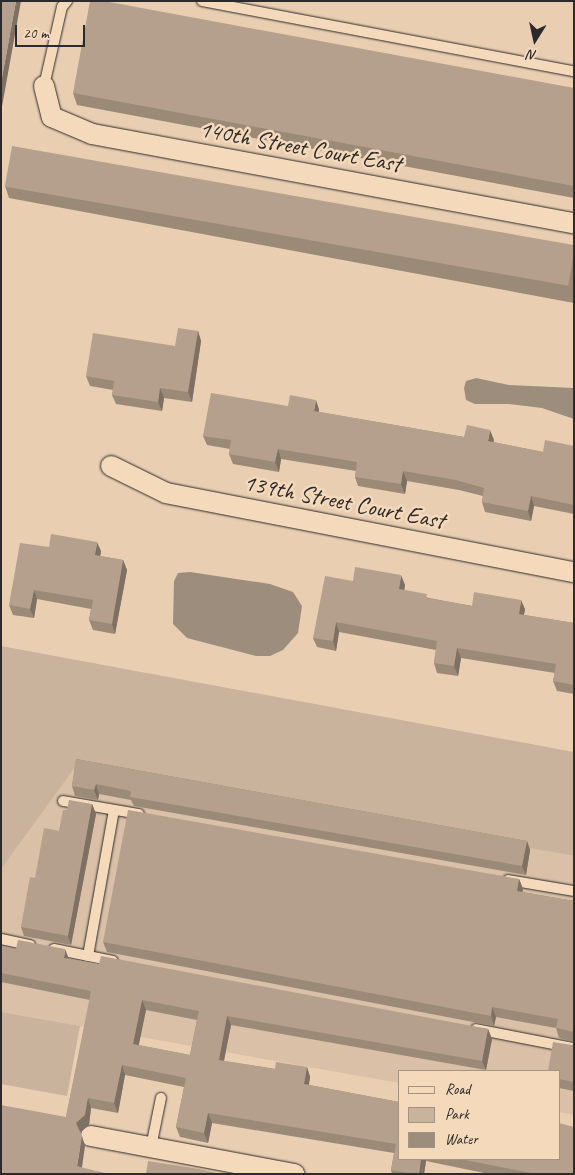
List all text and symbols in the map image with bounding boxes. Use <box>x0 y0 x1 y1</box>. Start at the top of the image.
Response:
scale bar <box>18 15 88 47</box>
north arrow <box>510 15 560 65</box>
text: 20 m <box>23 24 49 43</box>
text: N <box>527 46 538 64</box>
street label: 140th Street Court East <box>196 115 404 179</box>
street label: 139th Street Court East <box>240 468 448 536</box>
legend <box>398 1070 560 1160</box>
text: Road <box>445 1080 470 1099</box>
text: Park <box>445 1105 469 1124</box>
text: Water <box>445 1130 478 1149</box>

